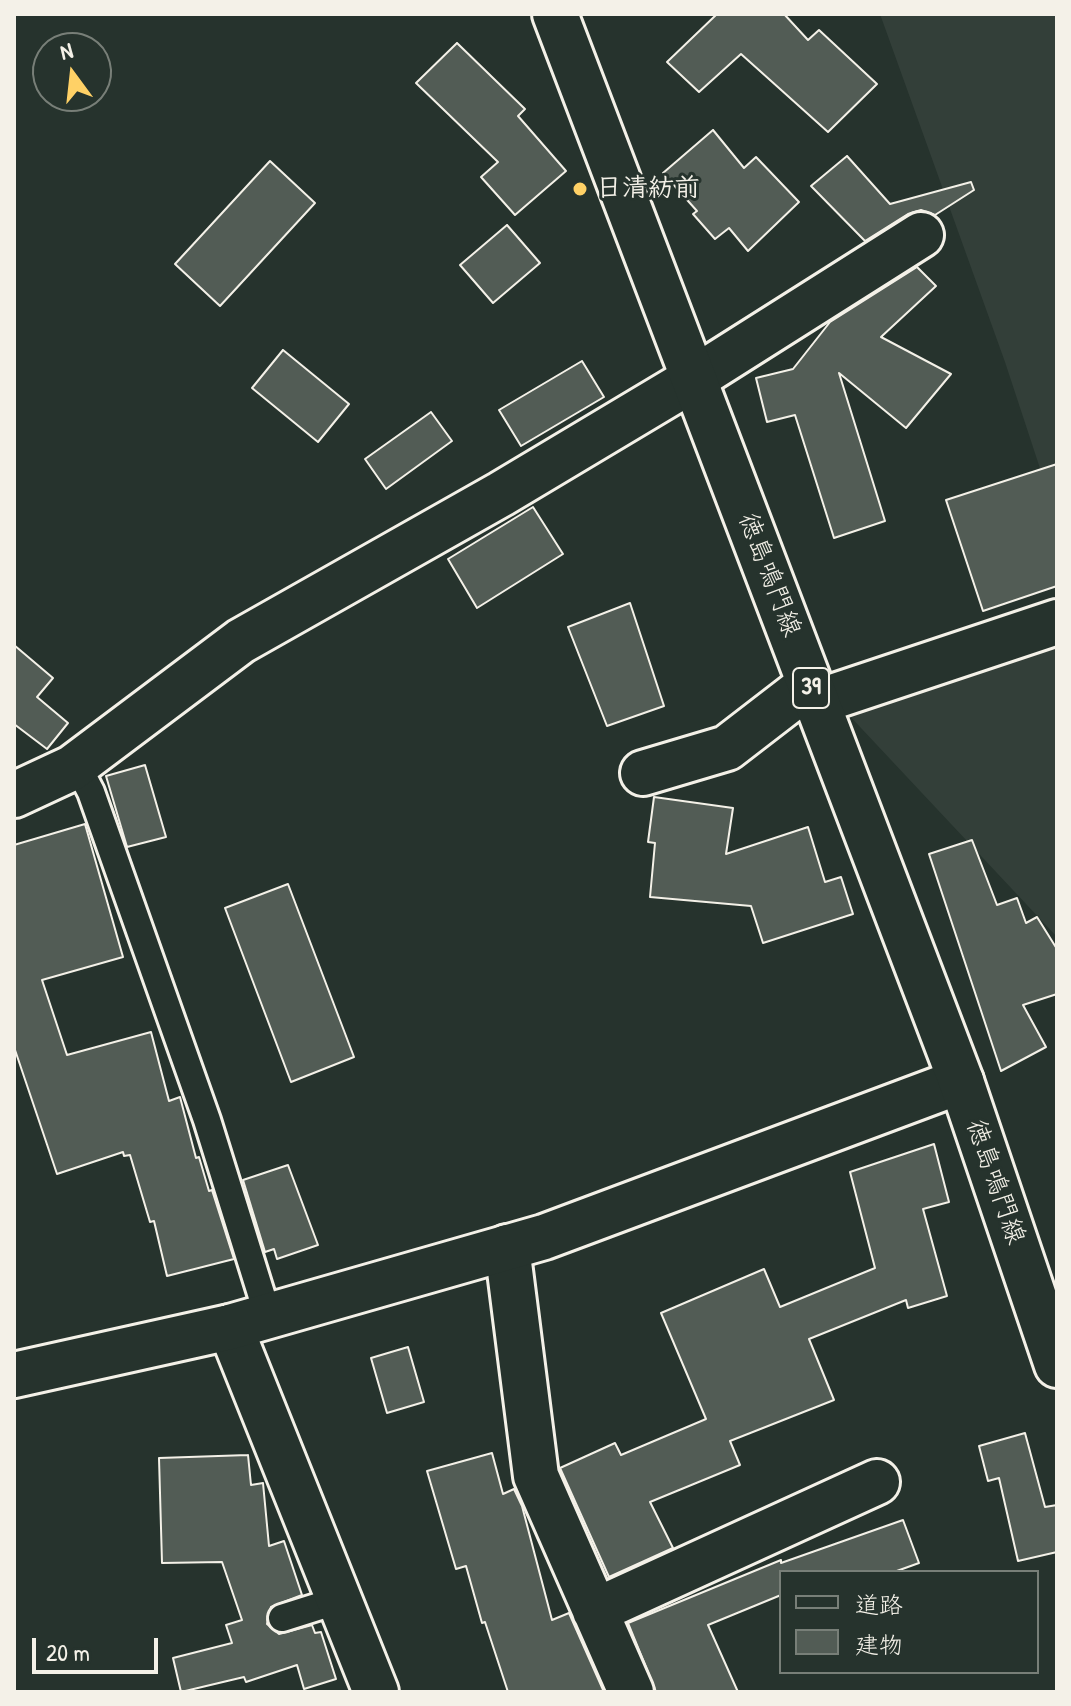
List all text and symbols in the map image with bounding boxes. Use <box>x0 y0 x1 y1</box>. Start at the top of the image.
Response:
north arrow <box>32 32 112 112</box>
text: N <box>57 35 76 67</box>
place label: 日清紡前 <box>596 173 700 205</box>
marker: 日清紡前 <box>571 180 589 198</box>
street label: 徳島鳴門線 <box>731 509 807 641</box>
road number: 39 <box>793 668 829 708</box>
street label: 徳島鳴門線 <box>959 1115 1031 1249</box>
legend <box>779 1570 1039 1674</box>
text: 道路 <box>855 1588 903 1620</box>
scale bar <box>36 1622 162 1672</box>
text: 建物 <box>855 1628 903 1660</box>
text: 20 m <box>46 1636 90 1668</box>

